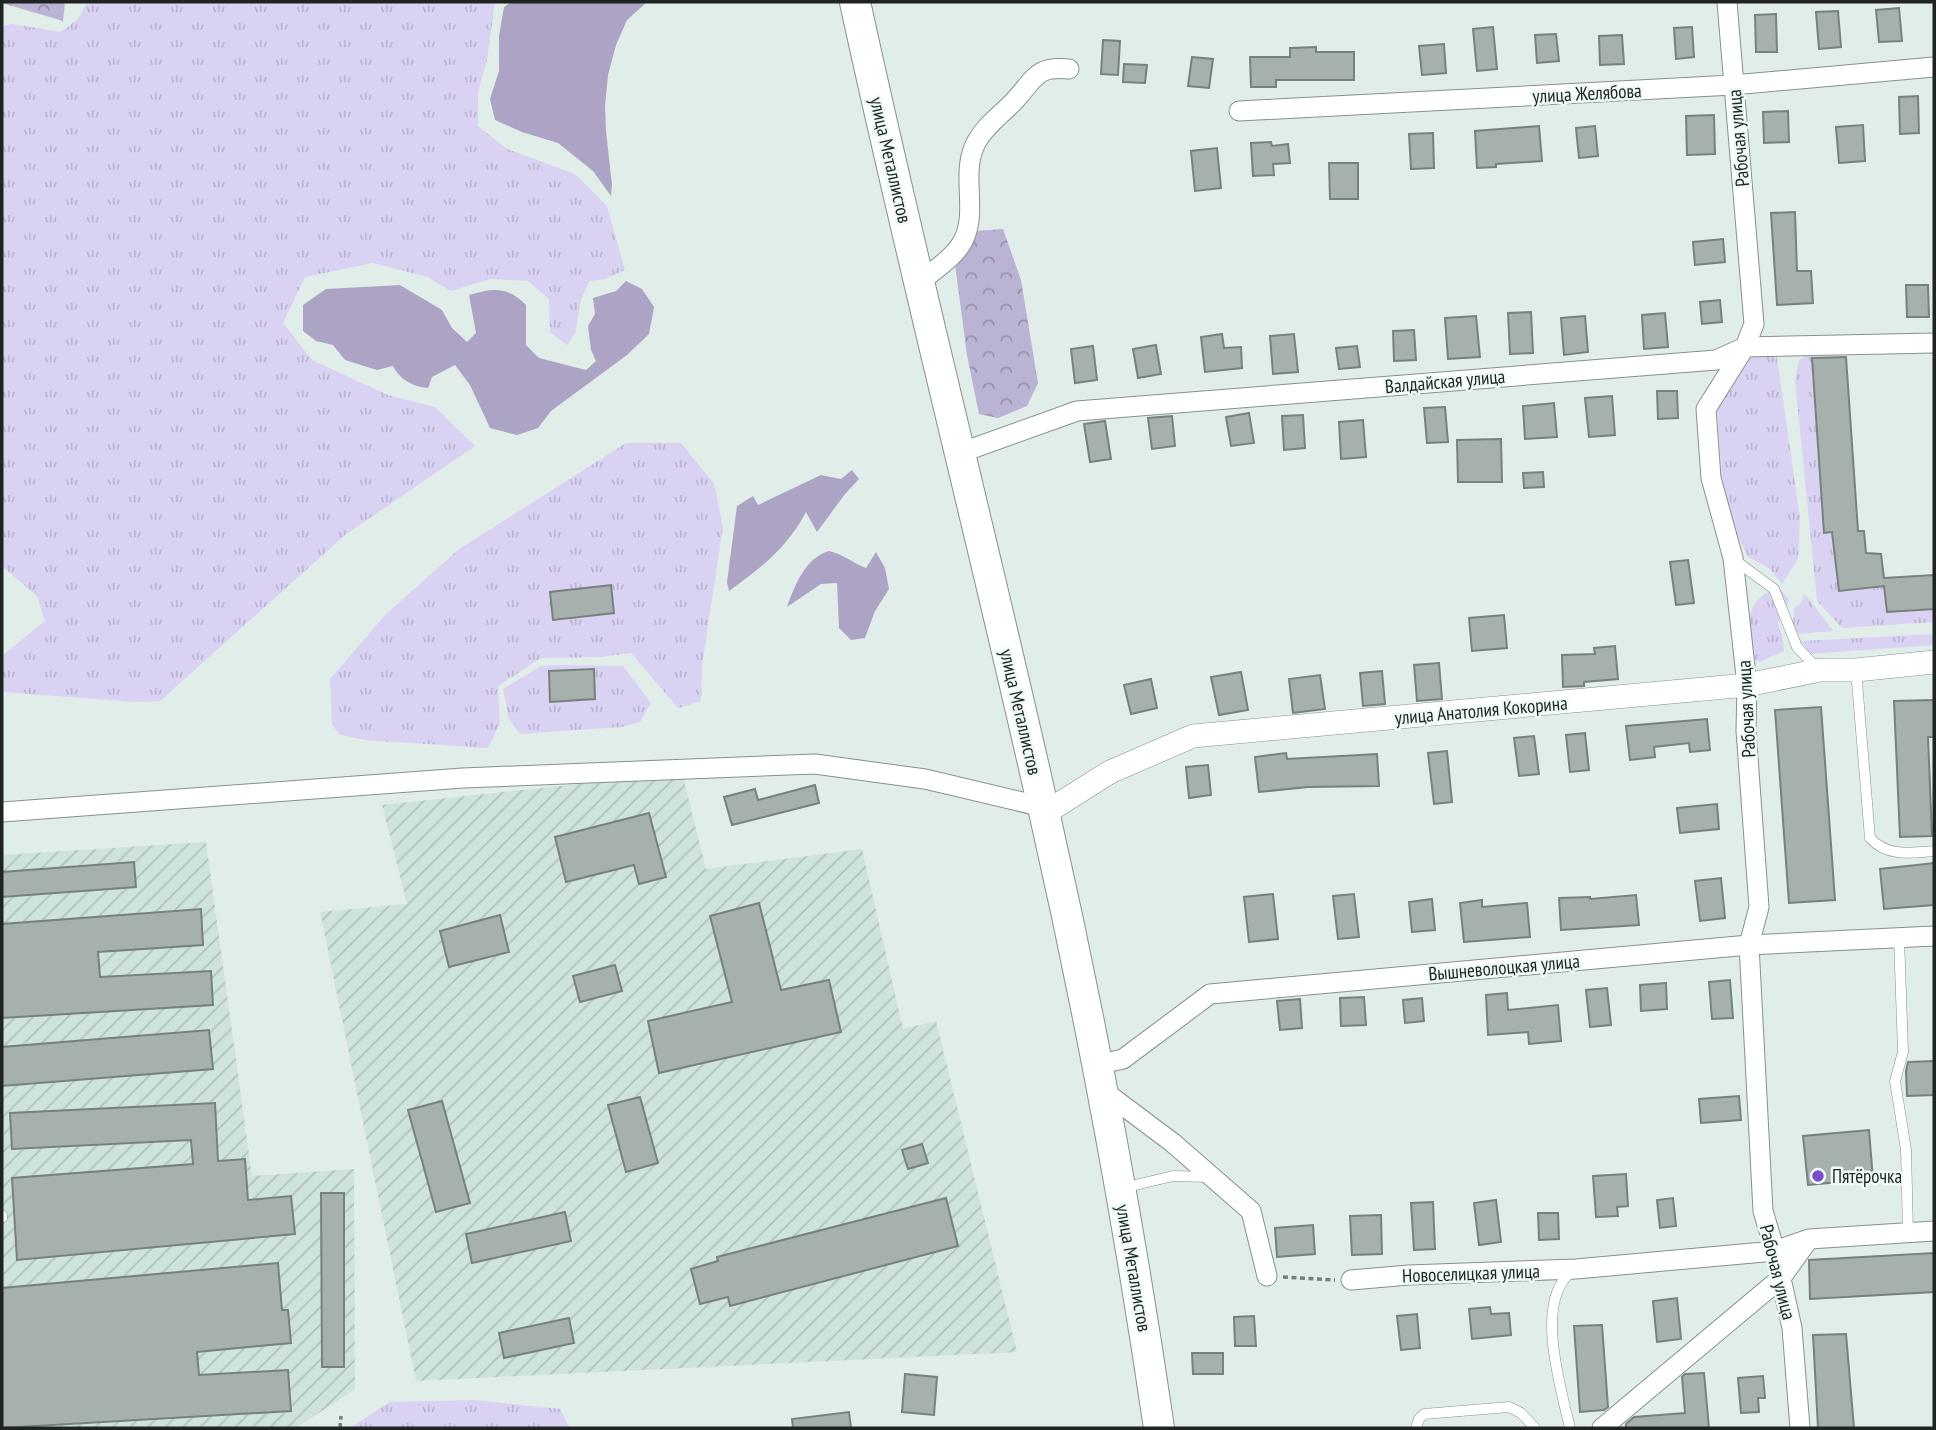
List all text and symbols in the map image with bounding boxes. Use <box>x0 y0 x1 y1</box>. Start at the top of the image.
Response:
street label: улица Желябова <box>1532 78 1642 108</box>
street label: Рабочая улица <box>1722 88 1754 188</box>
street label: улица Металлистов <box>865 95 917 225</box>
street label: Валдайская улица <box>1384 364 1506 398</box>
street label: улица Металлистов <box>995 647 1047 777</box>
street label: Рабочая улица <box>1731 660 1761 758</box>
street label: улица Анатолия Кокорина <box>1394 690 1568 730</box>
street label: Вышневолоцкая улица <box>1427 948 1581 986</box>
place label: Пятёрочка <box>1832 1164 1902 1188</box>
marker: Пятёрочка <box>1810 1168 1826 1184</box>
street label: улица Металлистов <box>1111 1203 1157 1333</box>
street label: Рабочая улица <box>1755 1222 1801 1322</box>
street label: Новоселицкая улица <box>1402 1259 1540 1287</box>

